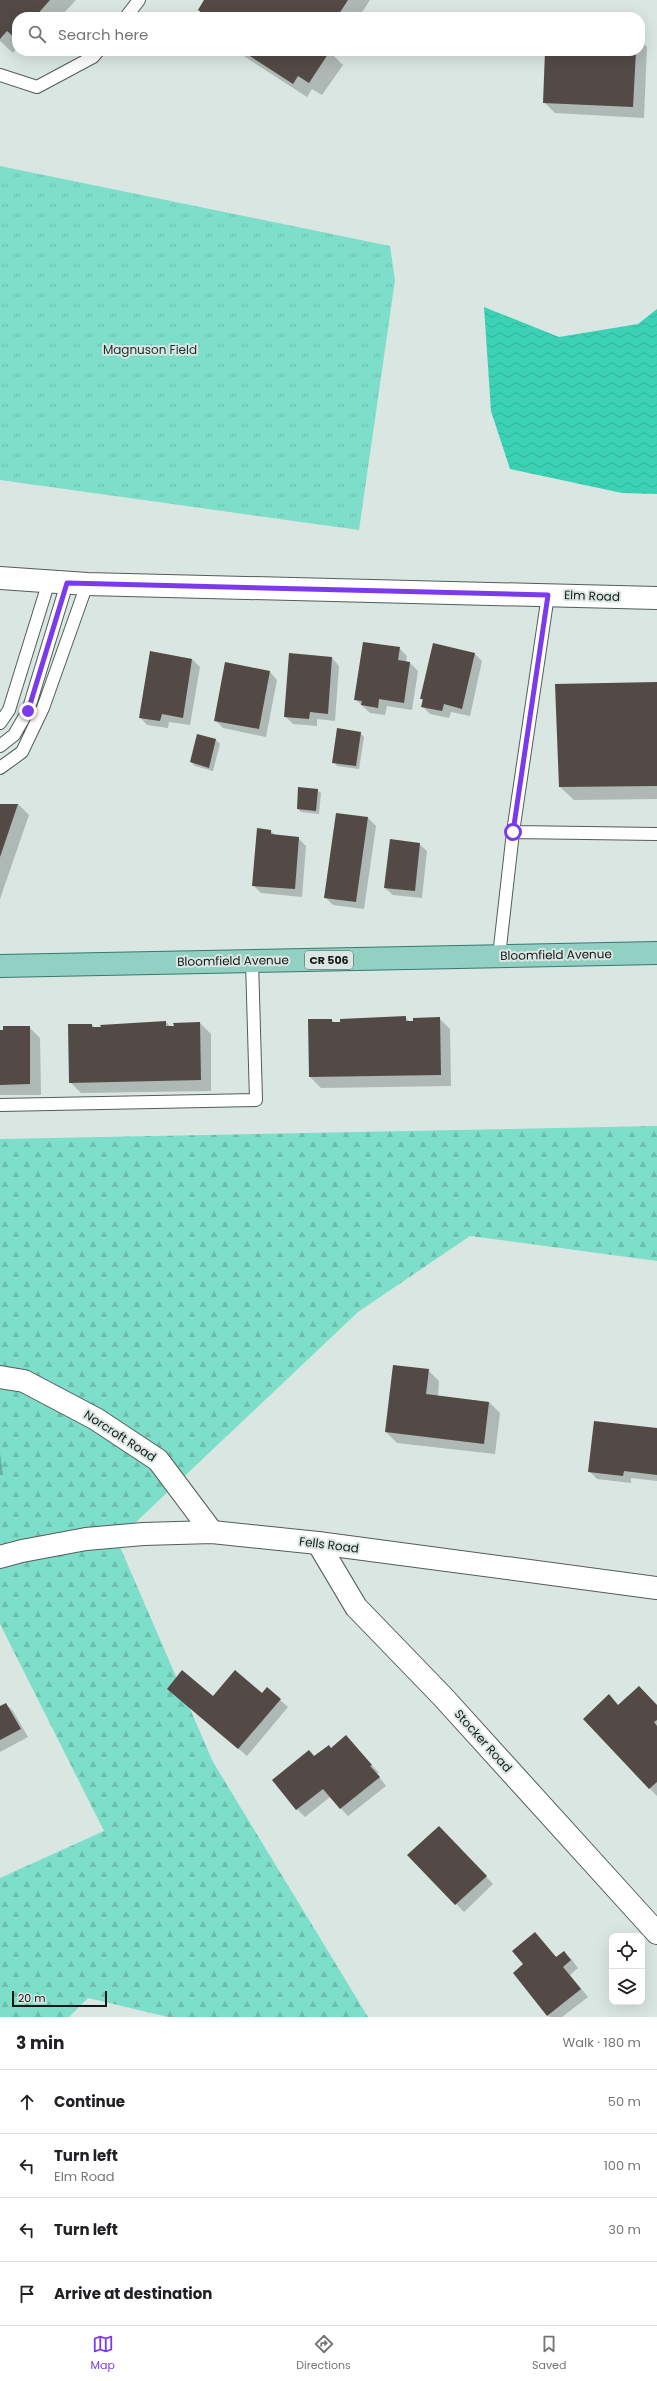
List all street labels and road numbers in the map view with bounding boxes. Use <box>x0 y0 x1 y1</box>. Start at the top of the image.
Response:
street label: Elm Road <box>564 586 620 605</box>
street label: Bloomfield Avenue <box>500 945 612 964</box>
street label: Bloomfield Avenue <box>177 951 289 970</box>
road number: CR 506 <box>305 951 353 969</box>
street label: Norcroft Road <box>81 1406 160 1465</box>
street label: Fells Road <box>298 1532 360 1557</box>
street label: Stocker Road <box>451 1706 516 1776</box>

